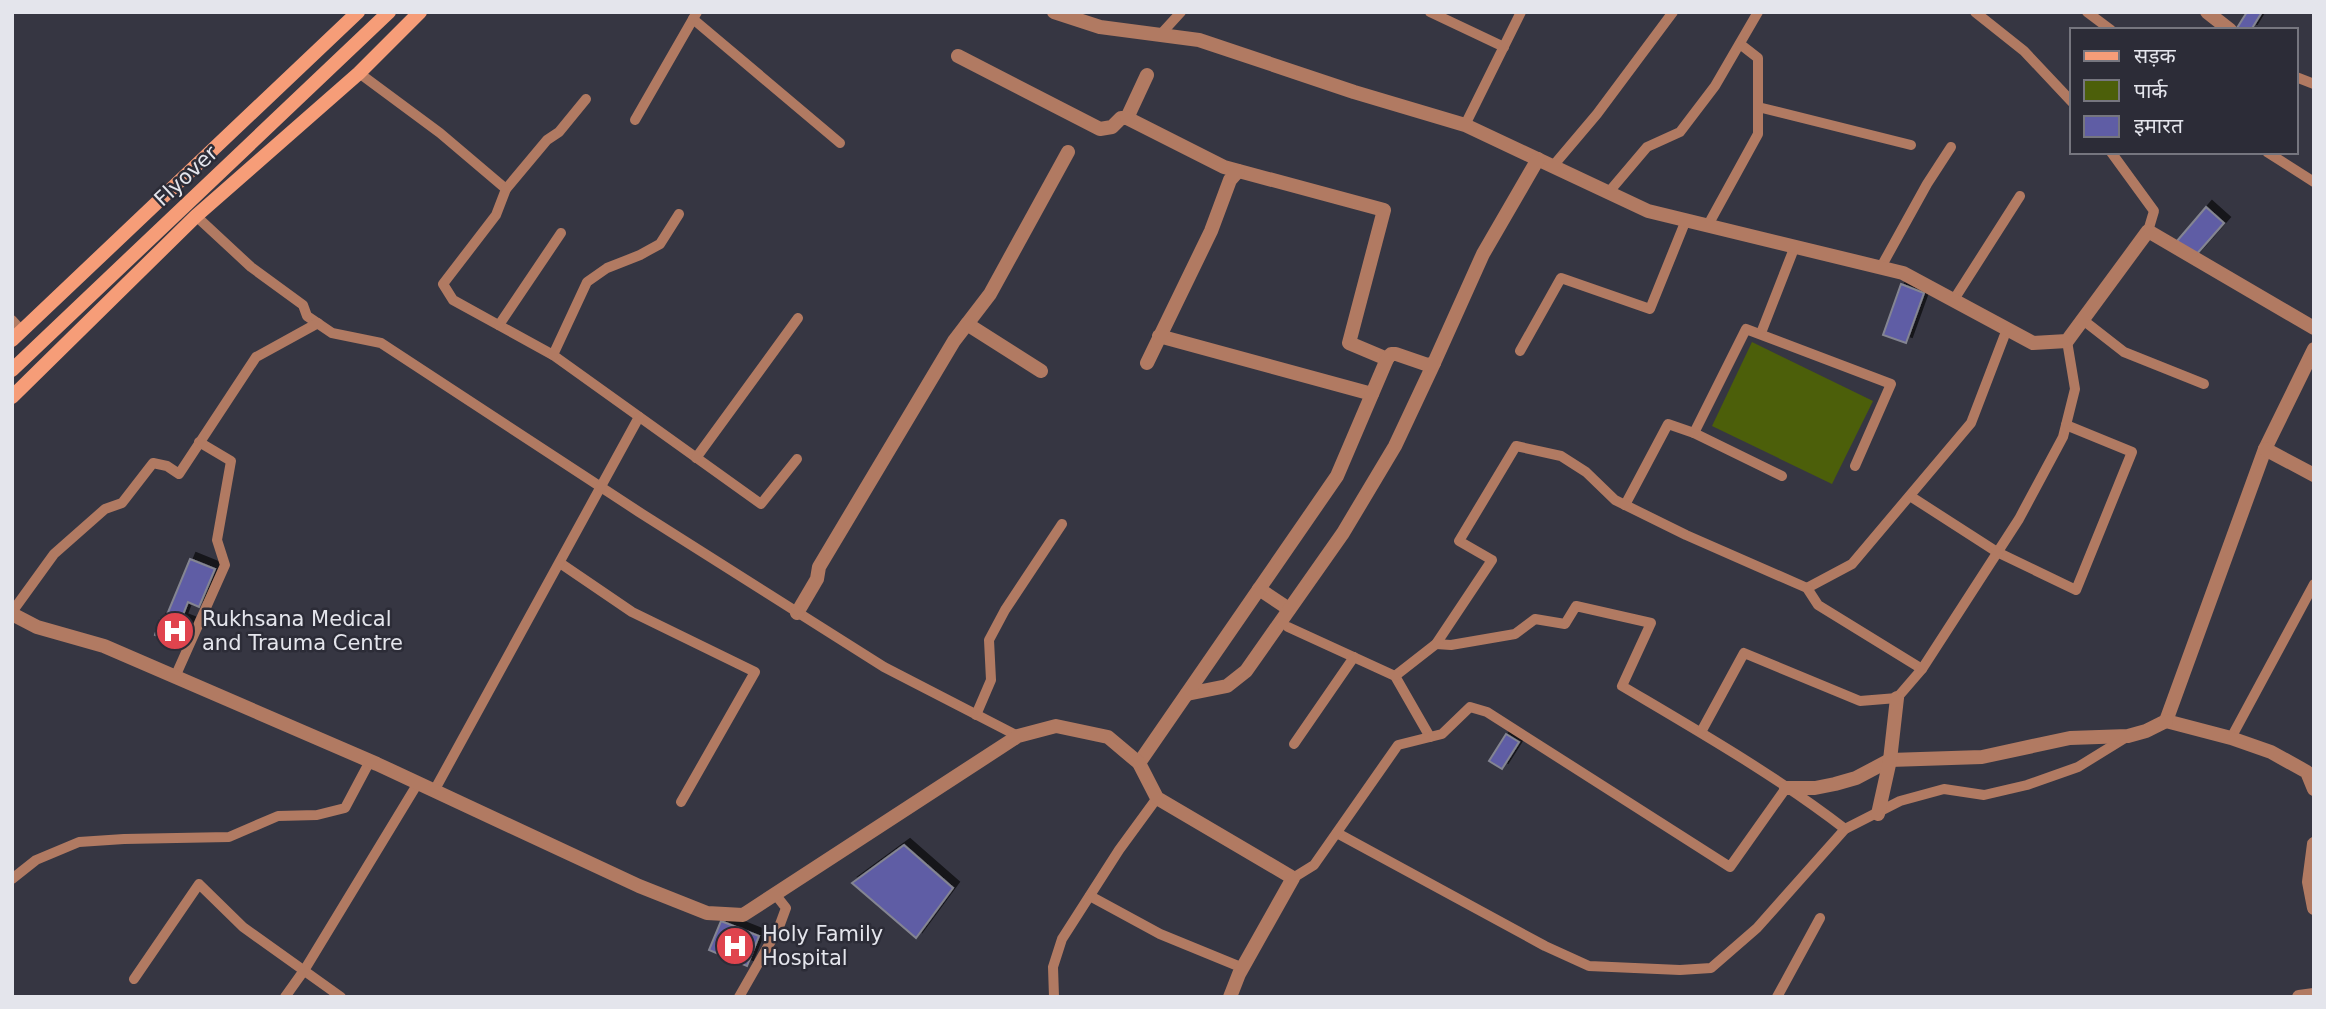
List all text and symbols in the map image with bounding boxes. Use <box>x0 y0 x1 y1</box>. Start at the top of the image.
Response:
legend <box>2070 28 2298 154</box>
text: सड़क <box>2134 44 2176 68</box>
text: पार्क <box>2134 79 2168 103</box>
text: इमारत <box>2134 114 2184 138</box>
street label: Flyover <box>150 141 223 211</box>
place label: Rukhsana Medical and Trauma Centre <box>202 607 403 655</box>
hospital icon: Rukhsana Medical and Trauma Centre <box>154 610 196 652</box>
place label: Holy Family Hospital <box>762 922 883 970</box>
hospital icon: Holy Family Hospital <box>714 925 756 967</box>

